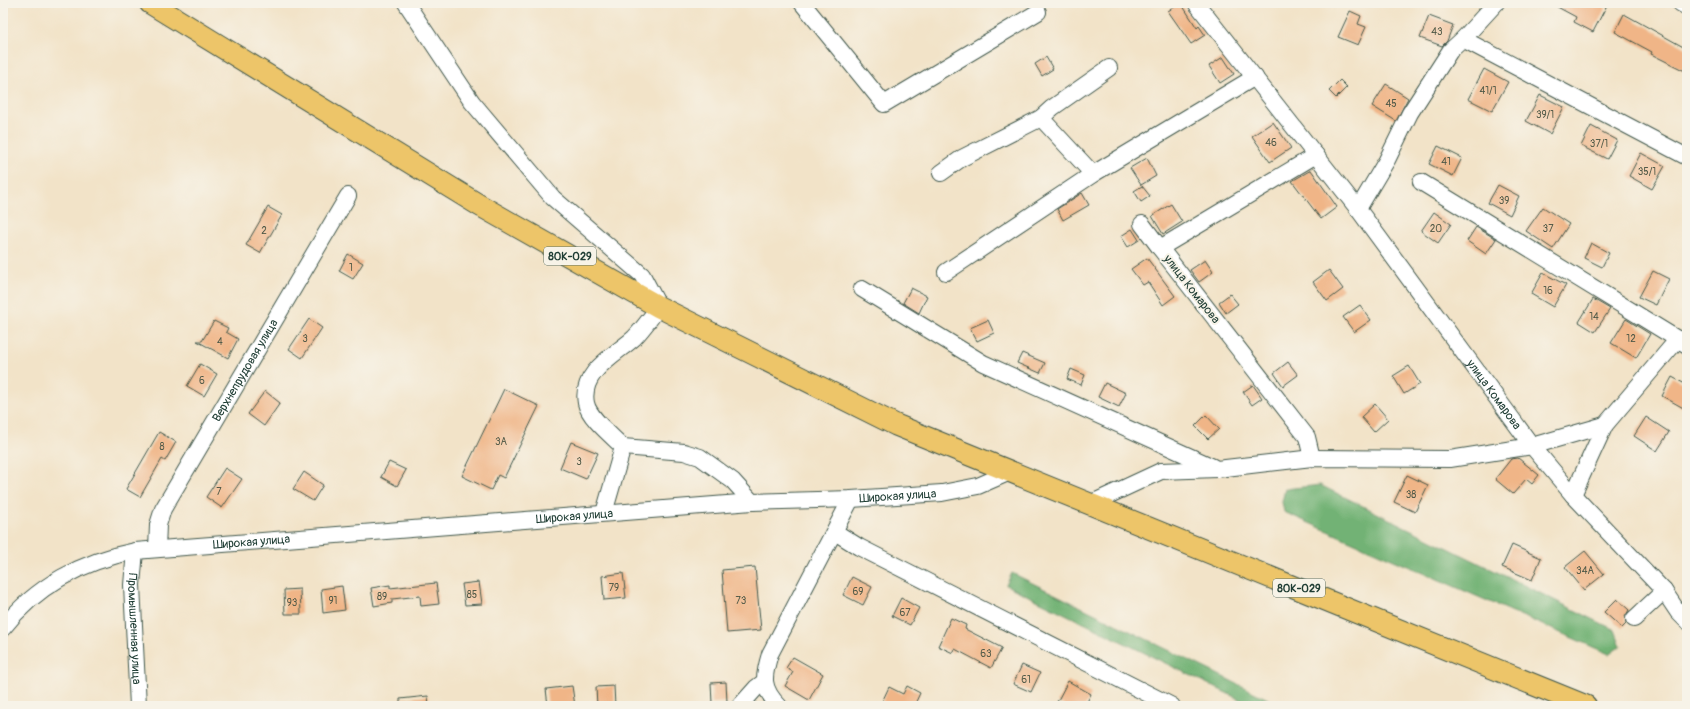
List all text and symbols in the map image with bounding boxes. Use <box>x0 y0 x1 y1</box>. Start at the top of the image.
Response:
house number: 43 <box>1431 26 1443 38</box>
house number: 41/1 <box>1479 85 1497 97</box>
house number: 45 <box>1385 98 1397 110</box>
house number: 39/1 <box>1536 109 1554 121</box>
house number: 46 <box>1265 137 1277 149</box>
house number: 37/1 <box>1590 138 1608 150</box>
house number: 41 <box>1441 156 1451 168</box>
house number: 35/1 <box>1638 166 1656 178</box>
house number: 39 <box>1499 195 1509 207</box>
house number: 20 <box>1430 223 1442 235</box>
house number: 37 <box>1543 223 1554 235</box>
house number: 2 <box>261 225 267 237</box>
road number: 80К-029 <box>544 247 596 265</box>
street label: улица Комарова <box>1160 251 1223 327</box>
house number: 1 <box>349 262 353 274</box>
house number: 16 <box>1543 285 1553 297</box>
house number: 14 <box>1589 311 1599 323</box>
street label: Верхнепрудовая улица <box>209 316 282 424</box>
house number: 3 <box>302 333 308 345</box>
house number: 12 <box>1626 333 1636 345</box>
house number: 4 <box>217 336 223 348</box>
street label: улица Комарова <box>1462 356 1525 433</box>
house number: 6 <box>199 375 205 387</box>
house number: 3А <box>495 436 508 448</box>
house number: 8 <box>159 441 165 453</box>
house number: 3 <box>576 456 582 468</box>
house number: 7 <box>216 486 222 498</box>
street label: Широкая улица <box>859 486 937 506</box>
house number: 38 <box>1406 489 1416 501</box>
street label: Широкая улица <box>535 506 614 527</box>
street label: Широкая улица <box>212 532 291 553</box>
house number: 34А <box>1576 565 1594 577</box>
street label: Промышленная улица <box>124 572 144 685</box>
road number: 80К-029 <box>1273 579 1325 597</box>
house number: 79 <box>609 582 619 594</box>
house number: 69 <box>853 586 863 598</box>
house number: 85 <box>467 589 477 601</box>
house number: 89 <box>377 591 387 603</box>
house number: 91 <box>328 595 338 607</box>
house number: 73 <box>736 595 747 607</box>
house number: 93 <box>287 597 298 609</box>
house number: 67 <box>899 607 911 619</box>
house number: 63 <box>980 648 992 660</box>
house number: 61 <box>1021 674 1031 686</box>

